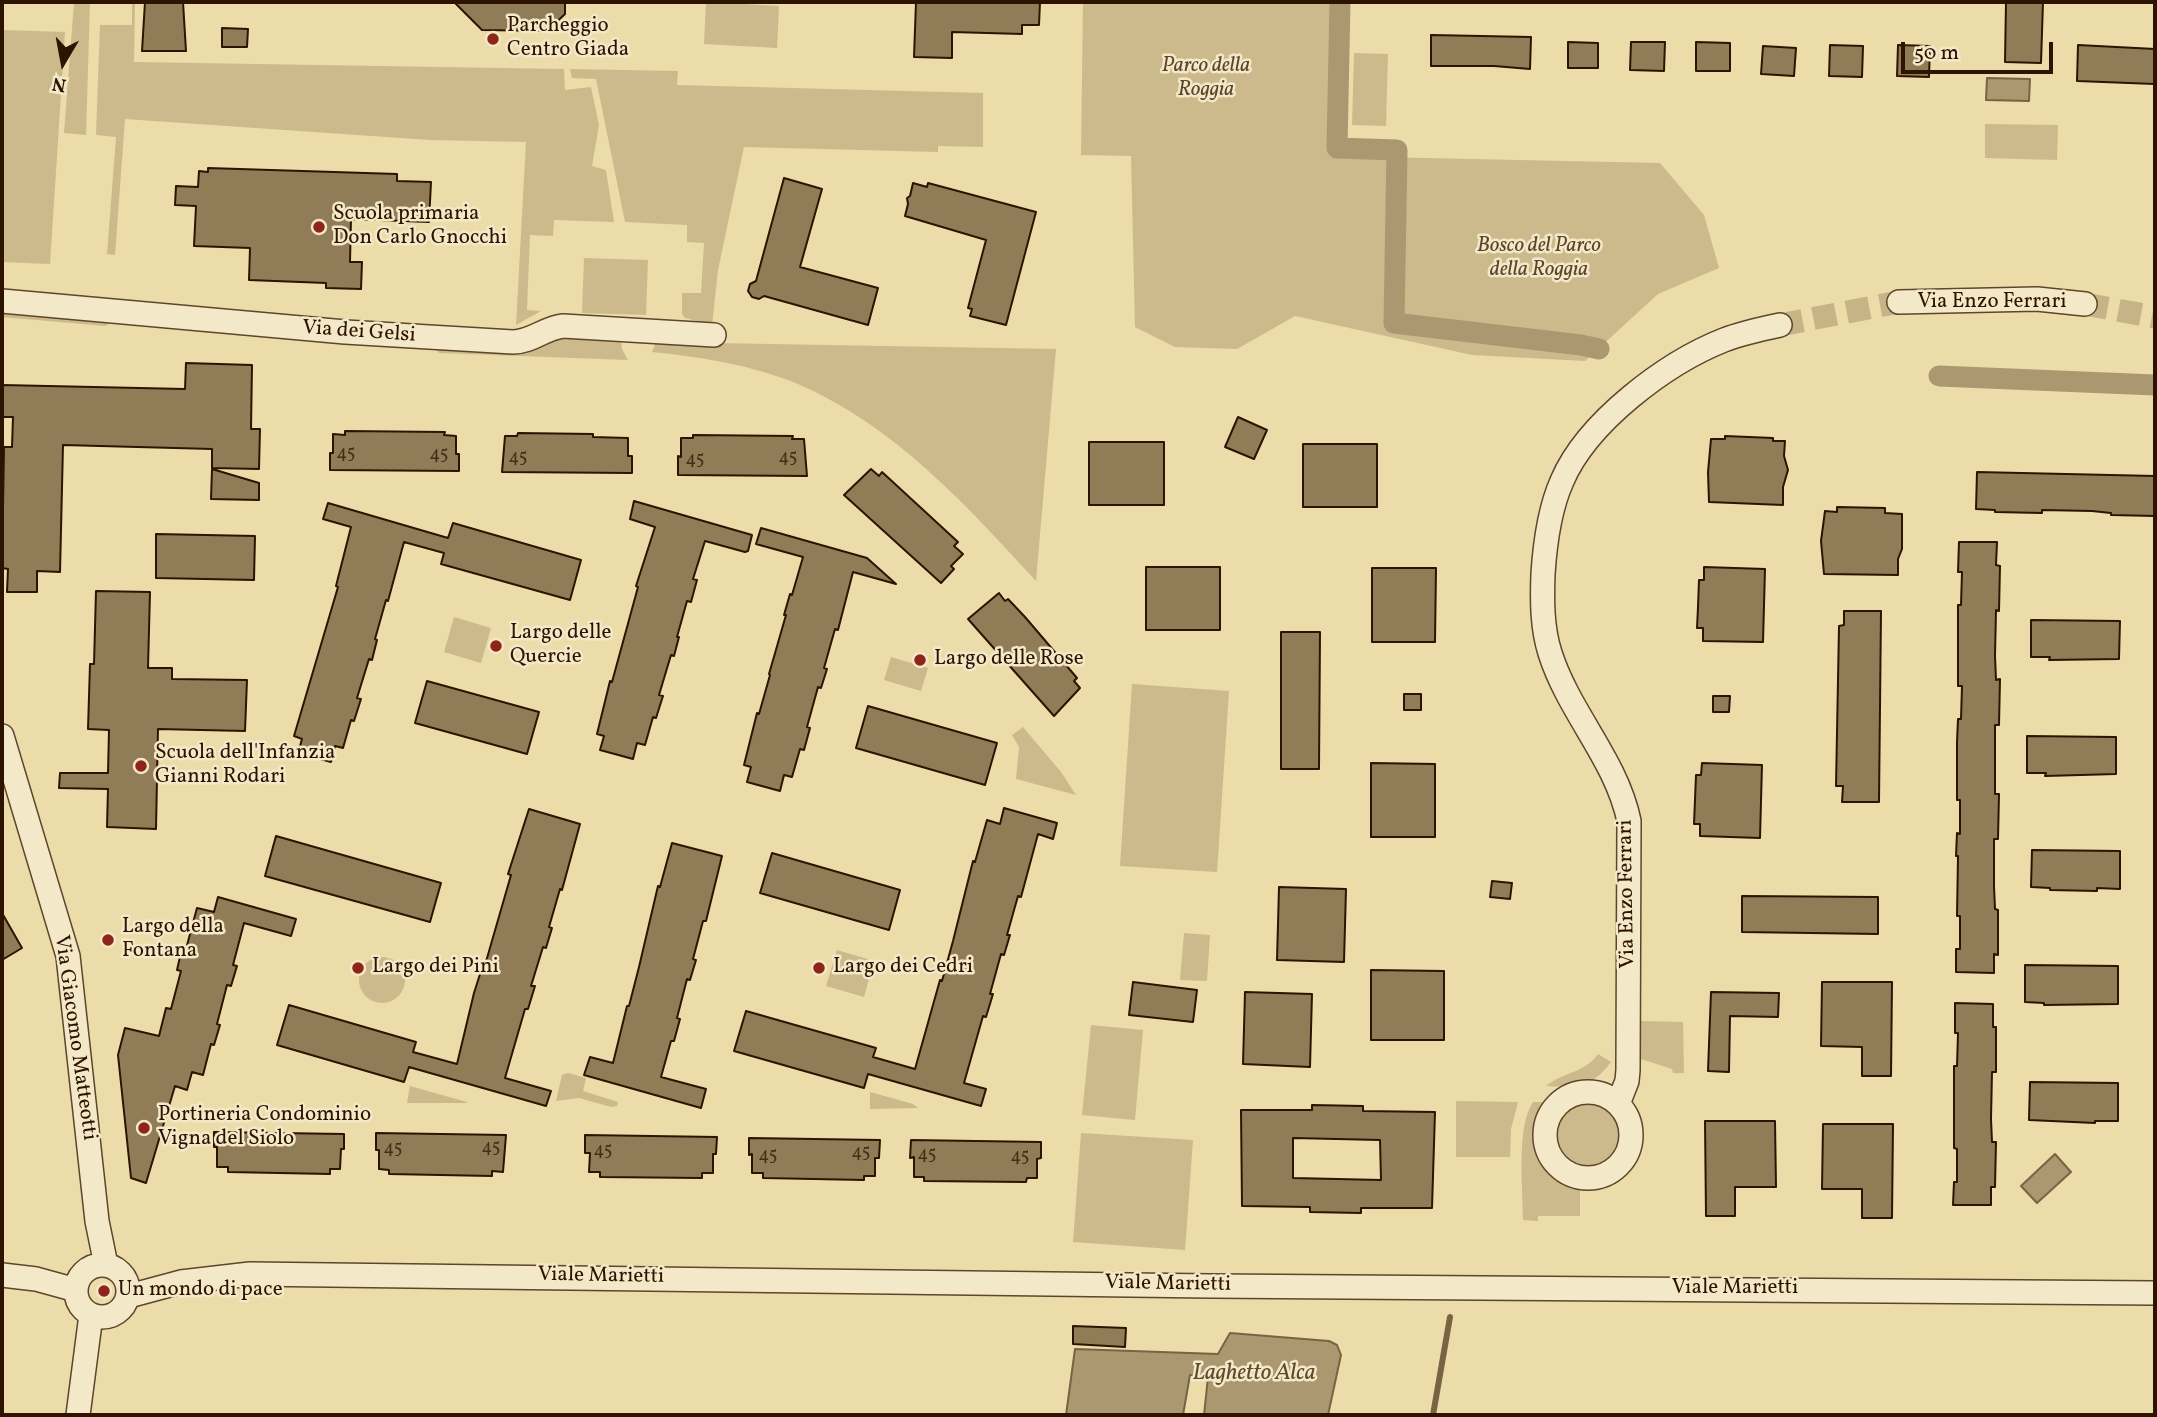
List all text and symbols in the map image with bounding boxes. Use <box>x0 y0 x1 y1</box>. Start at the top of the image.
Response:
place label: Parcheggio Centro Giada <box>507 14 629 64</box>
north arrow <box>28 28 98 98</box>
scale bar <box>1905 28 2057 72</box>
marker: Parcheggio Centro Giada <box>485 31 501 47</box>
text: 50 m <box>1914 39 1959 68</box>
park label: Parco della Roggia <box>1162 54 1250 104</box>
text: N <box>50 70 68 98</box>
place label: Scuola primaria Don Carlo Gnocchi <box>333 202 507 252</box>
marker: Scuola primaria Don Carlo Gnocchi <box>311 219 327 235</box>
park label: Bosco del Parco della Roggia <box>1477 234 1601 284</box>
street label: Via Enzo Ferrari <box>1917 290 2067 316</box>
street label: Via dei Gelsi <box>301 316 417 350</box>
house number: 45 <box>337 444 355 466</box>
house number: 45 <box>430 445 448 467</box>
house number: 45 <box>509 448 527 470</box>
house number: 45 <box>779 448 797 470</box>
house number: 45 <box>686 450 704 472</box>
place label: Largo delle Quercie <box>510 621 611 671</box>
marker: Largo delle Quercie <box>488 638 504 654</box>
place label: Largo delle Rose <box>934 647 1084 673</box>
marker: Largo delle Rose <box>912 652 928 668</box>
place label: Scuola dell'Infanzia Gianni Rodari <box>155 741 335 791</box>
marker: Scuola dell'Infanzia Gianni Rodari <box>133 758 149 774</box>
street label: Via Enzo Ferrari <box>1614 819 1642 969</box>
place label: Largo della Fontana <box>122 915 224 965</box>
marker: Largo della Fontana <box>100 932 116 948</box>
street label: Via Giacomo Matteotti <box>47 934 101 1142</box>
place label: Largo dei Pini <box>372 955 499 981</box>
place label: Largo dei Cedri <box>833 955 973 981</box>
marker: Largo dei Pini <box>350 960 366 976</box>
marker: Largo dei Cedri <box>811 960 827 976</box>
place label: Portineria Condominio Vigna del Siolo <box>158 1103 371 1153</box>
marker: Portineria Condominio Vigna del Siolo <box>136 1120 152 1136</box>
house number: 45 <box>482 1138 500 1160</box>
house number: 45 <box>384 1139 402 1161</box>
house number: 45 <box>594 1141 612 1163</box>
house number: 45 <box>852 1143 870 1165</box>
house number: 45 <box>918 1145 936 1167</box>
house number: 45 <box>759 1146 777 1168</box>
house number: 45 <box>1011 1147 1029 1169</box>
street label: Viale Marietti <box>538 1263 664 1291</box>
street label: Viale Marietti <box>1105 1271 1231 1299</box>
street label: Viale Marietti <box>1672 1276 1798 1302</box>
place label: Un mondo di pace <box>118 1278 283 1304</box>
marker: Un mondo di pace <box>96 1283 112 1299</box>
water label: Laghetto Alca <box>1192 1361 1316 1389</box>

